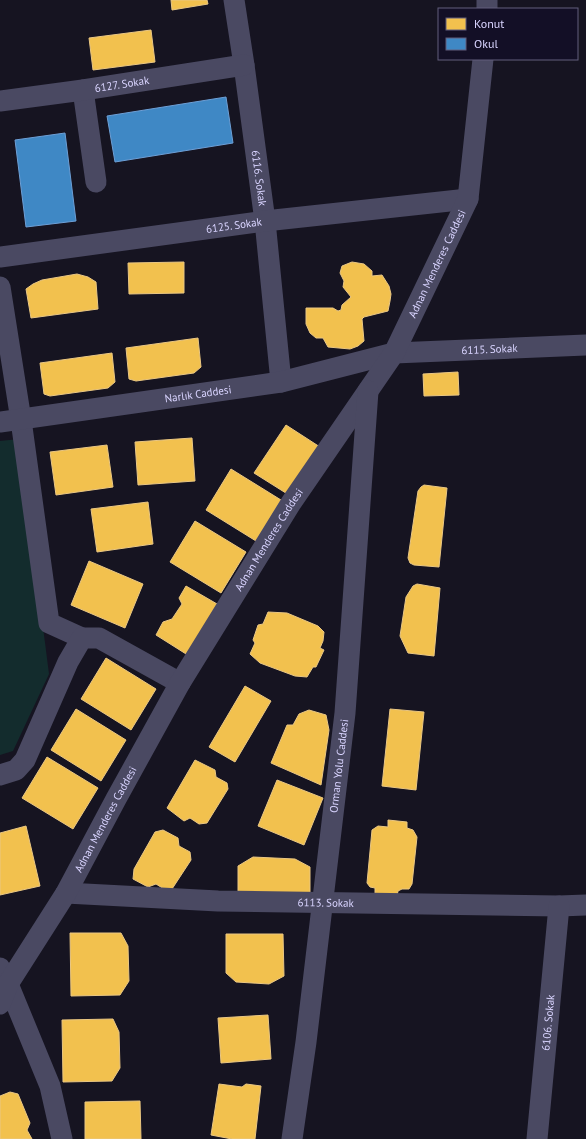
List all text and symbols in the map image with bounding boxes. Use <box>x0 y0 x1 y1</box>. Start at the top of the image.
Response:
legend <box>438 8 578 60</box>
text: Konut <box>474 16 504 31</box>
text: Okul <box>474 36 498 51</box>
street label: 6127. Sokak <box>94 73 151 95</box>
street label: 6116. Sokak <box>249 149 270 208</box>
street label: Adnan Menderes Caddesi <box>405 207 469 320</box>
street label: 6125. Sokak <box>205 214 263 236</box>
street label: 6115. Sokak <box>461 341 519 357</box>
street label: Narlık Caddesi <box>164 382 232 405</box>
street label: Adnan Menderes Caddesi <box>232 486 306 593</box>
street label: Orman Yolu Caddesi <box>326 718 351 814</box>
street label: Adnan Menderes Caddesi <box>71 764 140 875</box>
street label: 6113. Sokak <box>298 895 355 910</box>
street label: 6106. Sokak <box>538 993 558 1051</box>

